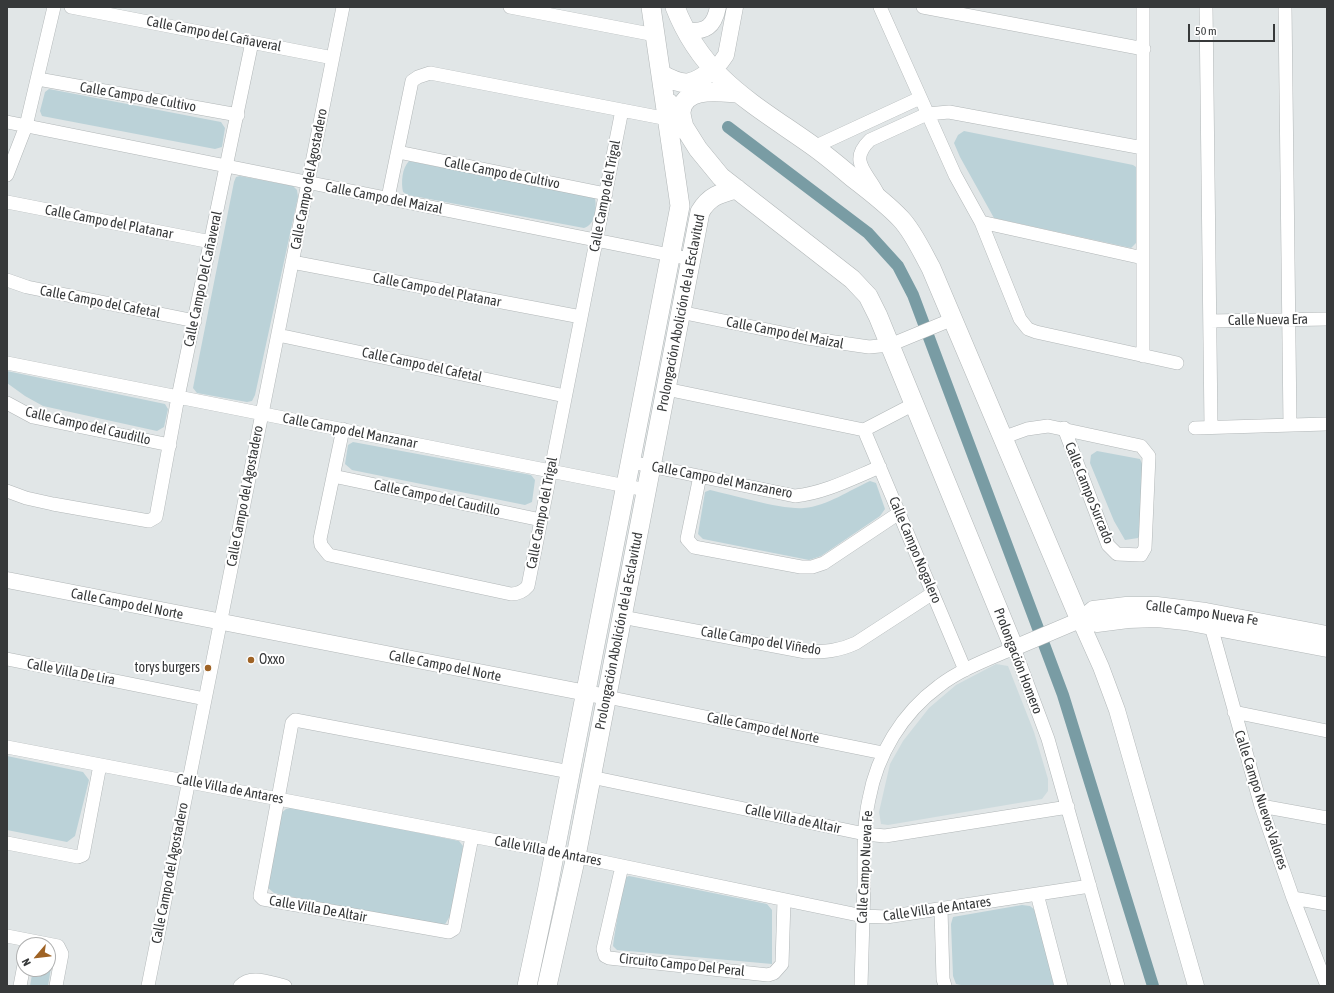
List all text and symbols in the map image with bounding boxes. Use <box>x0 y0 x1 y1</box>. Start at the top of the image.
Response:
street label: Calle Campo del Cañaveral <box>145 13 283 55</box>
scale bar <box>1190 16 1277 42</box>
text: 50 m <box>1195 24 1217 38</box>
street label: Calle Campo de Cultivo <box>79 79 197 115</box>
street label: Calle Campo del Agostadero <box>287 107 331 251</box>
street label: Calle Campo del Trigal <box>586 139 624 253</box>
street label: Calle Campo de Cultivo <box>443 154 561 192</box>
street label: Calle Campo del Maizal <box>324 178 444 218</box>
street label: Calle Campo del Platanar <box>44 201 174 243</box>
street label: Calle Campo Del Cañaveral <box>180 210 226 348</box>
street label: Prolongación Abolición de la Esclavitud <box>654 213 708 413</box>
street label: Calle Campo del Platanar <box>372 269 502 311</box>
street label: Calle Campo del Cafetal <box>38 282 162 322</box>
street label: Calle Nueva Era <box>1228 311 1308 329</box>
street label: Calle Campo del Maizal <box>725 313 845 353</box>
street label: Calle Campo del Cafetal <box>360 344 484 386</box>
street label: Calle Campo del Caudillo <box>24 403 152 449</box>
street label: Calle Campo del Manzanar <box>281 410 419 452</box>
street label: Calle Campo del Agostadero <box>223 424 267 568</box>
street label: Calle Campo Surcado <box>1061 440 1117 546</box>
street label: Calle Campo del Trigal <box>523 456 561 570</box>
street label: Calle Campo del Manzanero <box>650 458 794 502</box>
street label: Calle Campo del Caudillo <box>373 476 501 520</box>
street label: Calle Campo Nogalero <box>885 494 945 606</box>
street label: Prolongación Abolición de la Esclavitud <box>592 531 646 731</box>
street label: Calle Campo del Norte <box>69 585 185 623</box>
street label: Calle Campo Nueva Fe <box>1145 597 1259 629</box>
street label: Prolongación Homero <box>990 606 1046 716</box>
street label: Calle Campo del Viñedo <box>700 623 822 659</box>
street label: Calle Campo del Norte <box>387 647 503 685</box>
place label: Oxxo <box>259 652 285 668</box>
street label: Calle Villa De Lira <box>26 655 116 689</box>
marker: Oxxo <box>246 655 256 665</box>
place label: torys burgers <box>134 660 200 676</box>
marker: torys burgers <box>203 663 213 673</box>
street label: Calle Campo del Norte <box>705 709 821 747</box>
street label: Calle Campo Nuevos Valores <box>1231 728 1291 872</box>
street label: Calle Villa de Antares <box>175 770 285 808</box>
street label: Calle Campo del Agostadero <box>148 801 192 945</box>
street label: Calle Villa de Altair <box>743 801 843 837</box>
street label: Calle Campo Nueva Fe <box>854 810 876 924</box>
street label: Calle Villa de Antares <box>493 832 603 870</box>
street label: Calle Villa De Altair <box>268 892 368 926</box>
street label: Calle Villa de Antares <box>882 893 992 925</box>
north arrow <box>16 937 56 977</box>
street label: Circuito Campo Del Peral <box>618 950 746 980</box>
text: N <box>19 956 33 968</box>

